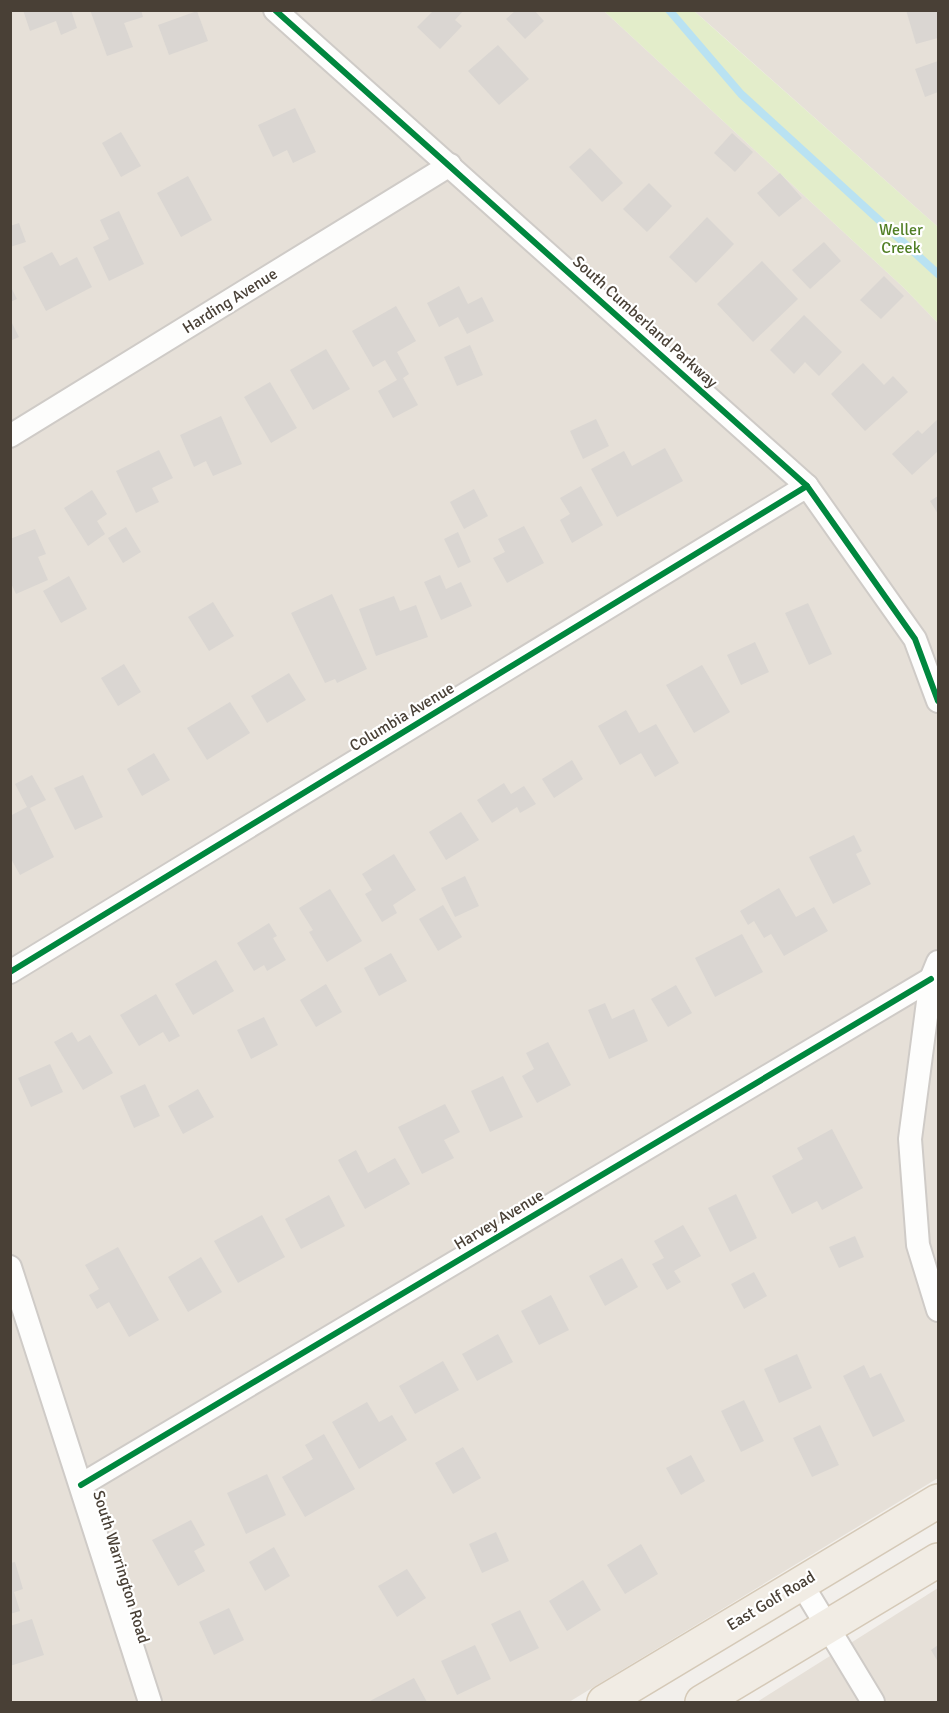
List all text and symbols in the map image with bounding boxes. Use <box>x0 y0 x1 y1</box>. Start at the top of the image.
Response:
park label: Weller Creek <box>879 220 923 258</box>
street label: South Cumberland Parkway <box>568 252 722 393</box>
street label: Harding Avenue <box>179 264 281 338</box>
street label: Columbia Avenue <box>346 678 458 756</box>
street label: Harvey Avenue <box>450 1185 548 1255</box>
street label: South Warrington Road <box>88 1488 154 1646</box>
street label: East Golf Road <box>723 1567 819 1635</box>

